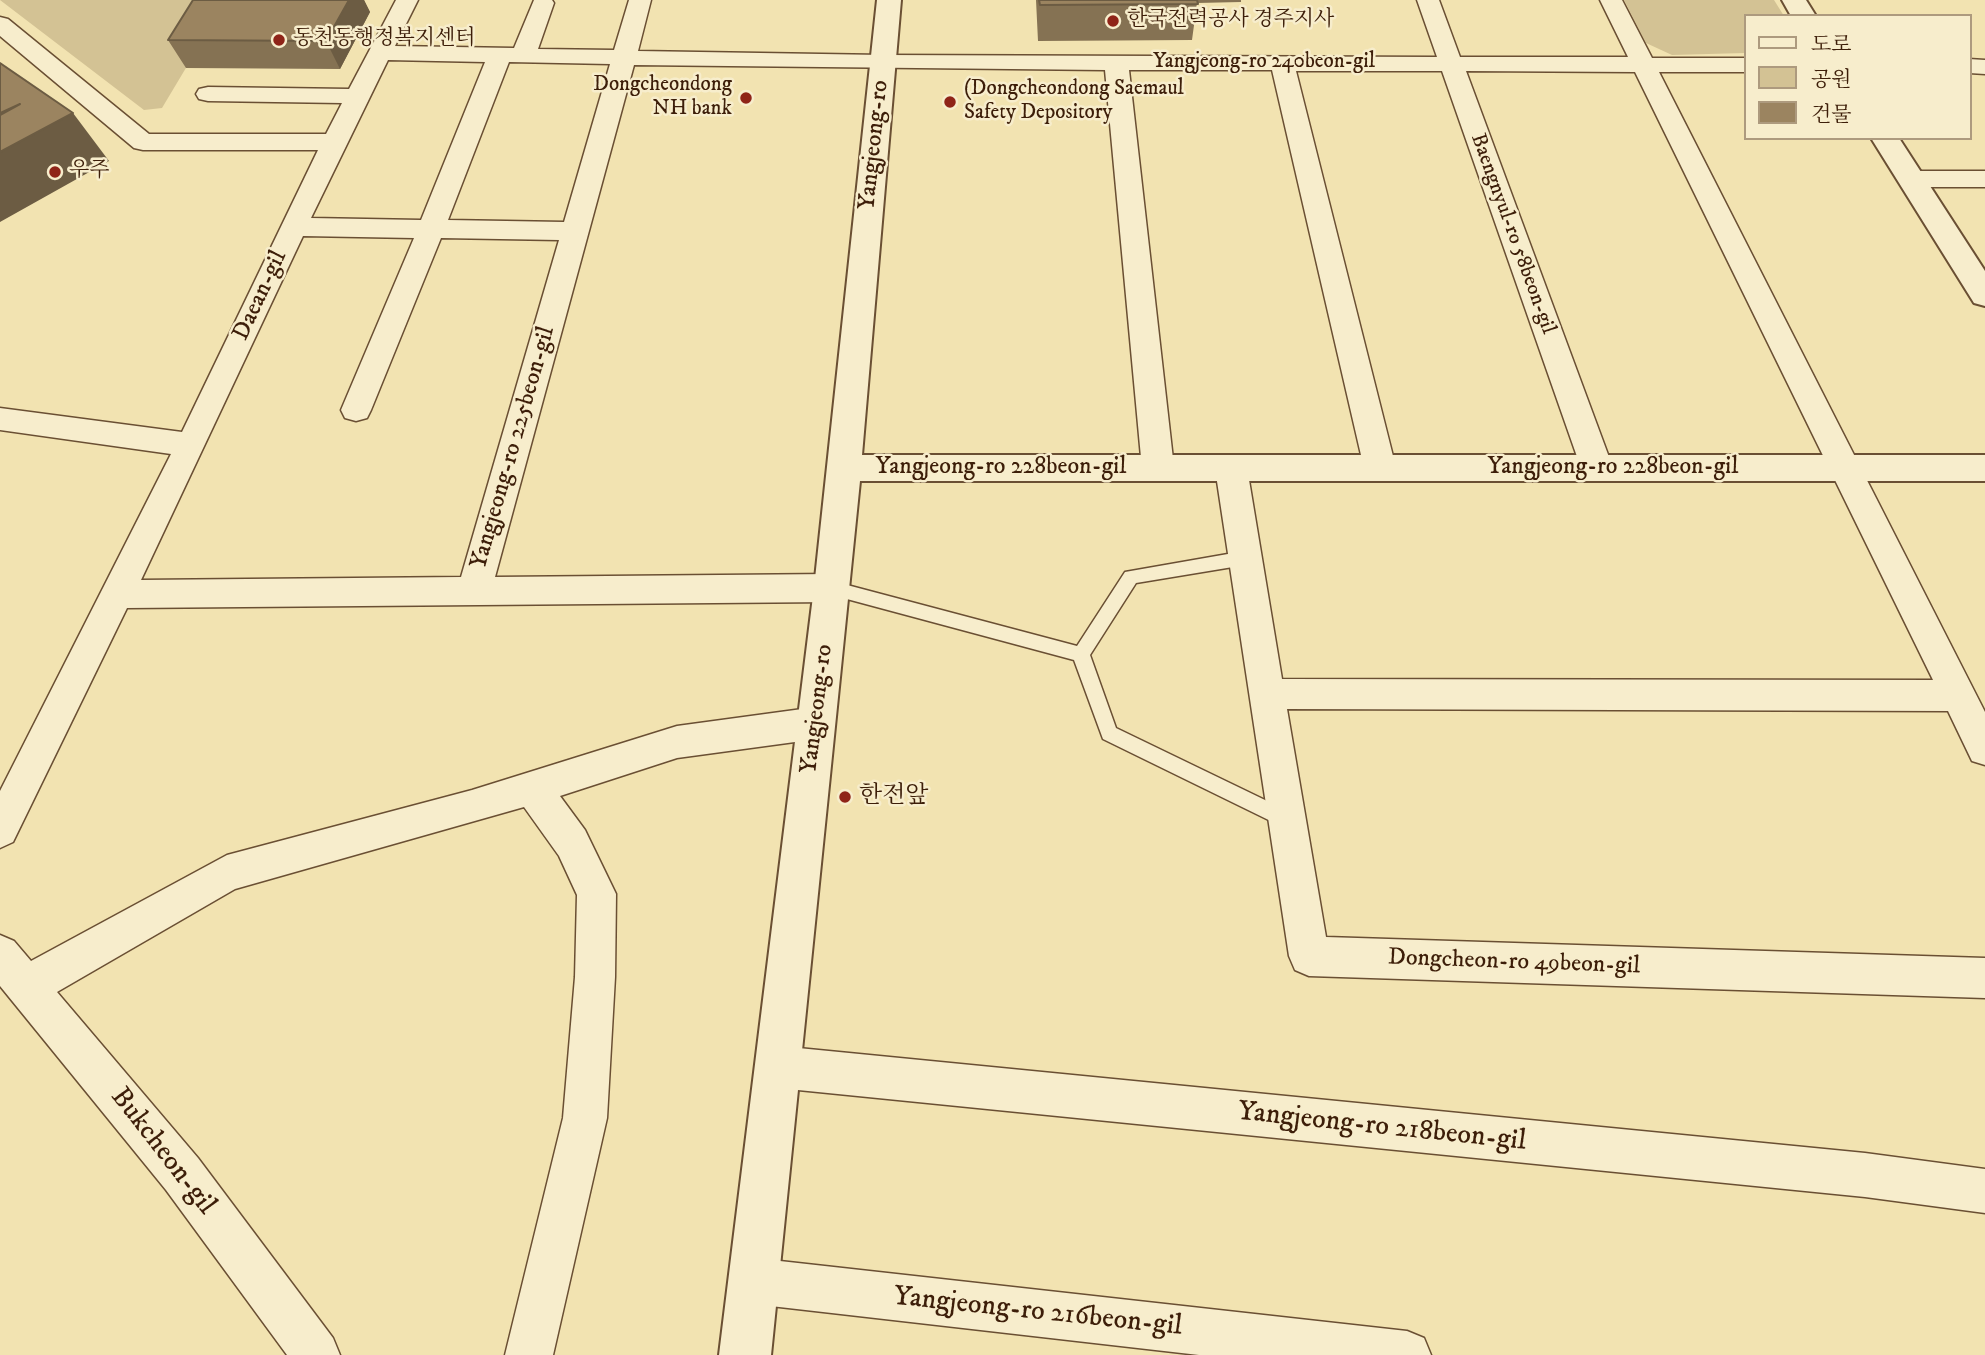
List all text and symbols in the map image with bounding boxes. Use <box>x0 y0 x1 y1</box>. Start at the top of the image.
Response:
place label: 한국전력공사 경주지사 <box>1127 8 1334 34</box>
marker: 한국전력공사 경주지사 <box>1105 13 1121 29</box>
legend <box>1744 14 1971 140</box>
place label: 동천동행정복지센터 <box>293 27 476 53</box>
marker: 동천동행정복지센터 <box>271 32 287 48</box>
text: 도로 <box>1811 32 1852 58</box>
street label: Yangjeong-ro 240beon-gil <box>1153 50 1375 76</box>
text: 공원 <box>1811 67 1852 93</box>
place label: Dongcheondong NH bank <box>593 73 732 123</box>
place label: (Dongcheondong Saemaul Safety Depository <box>964 77 1184 127</box>
street label: Yangjeong-ro <box>854 79 896 211</box>
marker: Dongcheondong NH bank <box>738 90 754 106</box>
marker: (Dongcheondong Saemaul Safety Depository <box>942 94 958 110</box>
text: 건물 <box>1811 102 1852 128</box>
street label: Baengnyul-ro 58beon-gil <box>1464 130 1560 338</box>
place label: 우주 <box>69 159 110 185</box>
marker: 우주 <box>47 164 63 180</box>
street label: Daean-gil <box>228 247 294 345</box>
street label: Yangjeong-ro 225beon-gil <box>466 324 562 572</box>
street label: Yangjeong-ro 228beon-gil <box>876 454 1126 482</box>
street label: Yangjeong-ro 228beon-gil <box>1488 454 1738 482</box>
street label: Yangjeong-ro <box>796 643 840 775</box>
place label: 한전앞 <box>859 783 929 811</box>
marker: 한전앞 <box>837 789 853 805</box>
street label: Dongcheon-ro 49beon-gil <box>1387 944 1641 982</box>
street label: Bukcheon-gil <box>102 1082 222 1222</box>
street label: Yangjeong-ro 218beon-gil <box>1236 1096 1528 1160</box>
street label: Yangjeong-ro 216beon-gil <box>892 1281 1184 1345</box>

